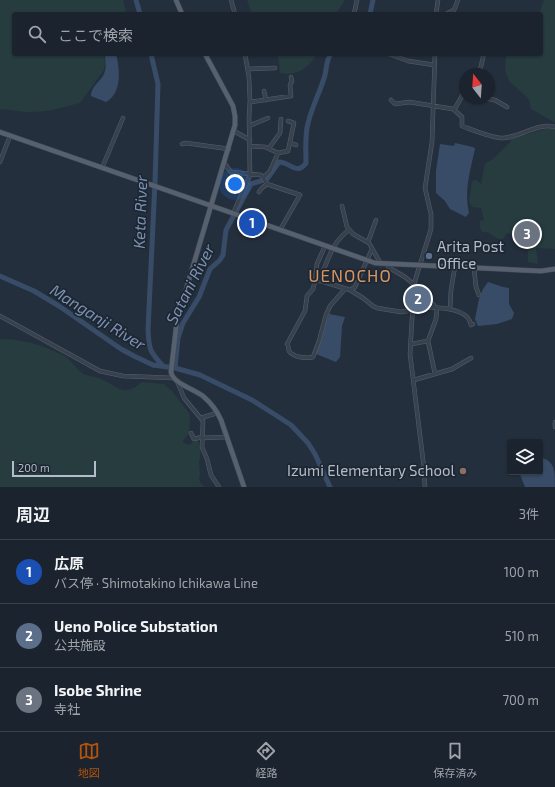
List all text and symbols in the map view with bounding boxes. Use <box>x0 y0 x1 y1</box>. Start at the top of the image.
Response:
search box <box>12 12 543 56</box>
icon: search <box>26 23 48 45</box>
text: ここで検索 <box>58 26 133 44</box>
north arrow <box>459 68 495 104</box>
water label: Keta River <box>129 174 150 249</box>
your location <box>225 174 245 194</box>
pin: 1 <box>239 208 265 238</box>
pin: 3 <box>514 219 540 249</box>
place label: Arita Post Office <box>437 237 504 272</box>
water label: Satani River <box>161 240 218 327</box>
marker: Arita Post Office <box>424 251 434 261</box>
district label: UENOCHO <box>308 265 392 285</box>
water label: Manganji River <box>47 280 150 355</box>
pin: 2 <box>405 284 431 314</box>
map controls <box>507 439 543 475</box>
button: layers <box>507 439 543 475</box>
scale bar <box>12 459 96 478</box>
text: 200 m <box>18 461 50 474</box>
place label: Izumi Elementary School <box>287 461 456 479</box>
marker: Izumi Elementary School <box>458 466 468 476</box>
text: 周辺 <box>16 504 50 524</box>
text: 3件 <box>519 506 539 522</box>
text: 広原 <box>54 554 84 572</box>
text: 1 <box>26 564 32 580</box>
text: 100 m <box>504 564 539 580</box>
text: バス停 · Shimotakino Ichikawa Line <box>54 575 258 591</box>
text: Ueno Police Substation <box>54 617 218 635</box>
text: 2 <box>25 628 33 644</box>
text: 510 m <box>505 628 539 644</box>
text: 公共施設 <box>54 637 106 653</box>
text: Isobe Shrine <box>54 681 142 699</box>
text: 3 <box>25 692 33 708</box>
text: 700 m <box>502 692 539 708</box>
text: 寺社 <box>54 701 80 717</box>
tab: 地図 <box>78 740 100 780</box>
tab: 経路 <box>255 740 277 780</box>
tab: 保存済み <box>433 740 477 780</box>

